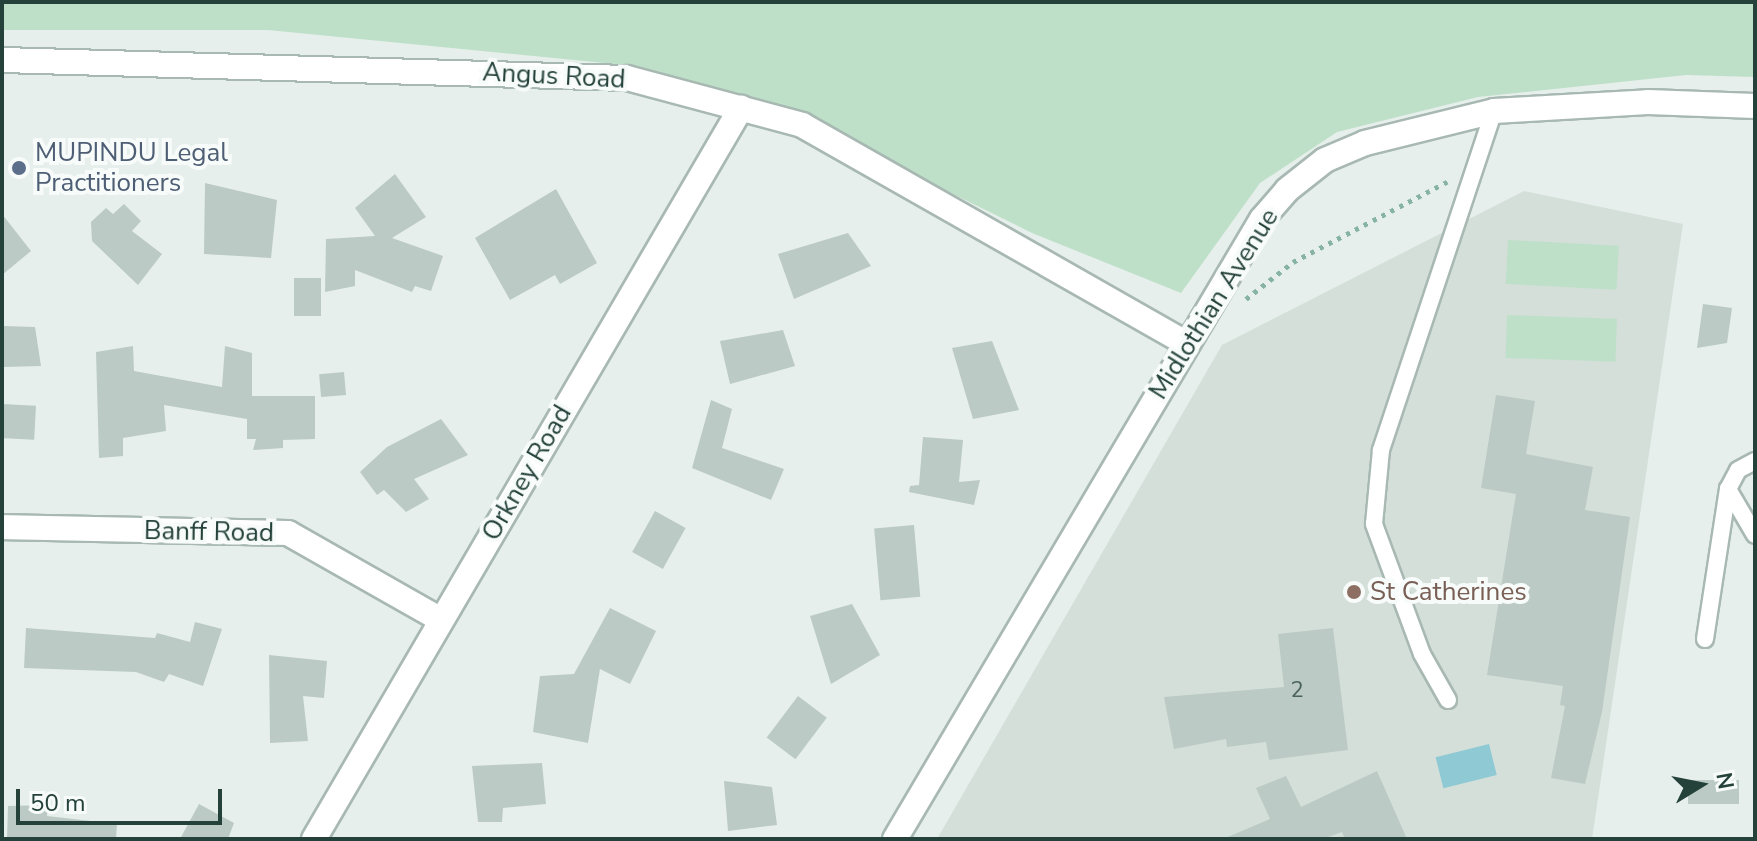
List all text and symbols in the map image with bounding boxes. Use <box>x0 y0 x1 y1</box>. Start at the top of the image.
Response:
street label: Angus Road <box>482 57 626 95</box>
place label: MUPINDU Legal Practitioners <box>35 137 228 198</box>
marker: MUPINDU Legal Practitioners <box>10 159 28 177</box>
street label: Midlothian Avenue <box>1143 203 1285 405</box>
street label: Orkney Road <box>476 400 578 546</box>
street label: Banff Road <box>144 515 274 549</box>
place label: St Catherines <box>1370 576 1527 608</box>
marker: St Catherines <box>1345 583 1363 601</box>
house number: 2 <box>1290 678 1304 704</box>
north arrow <box>1661 745 1741 825</box>
text: N <box>1708 770 1741 792</box>
scale bar <box>20 773 226 823</box>
text: 50 m <box>30 787 86 819</box>

